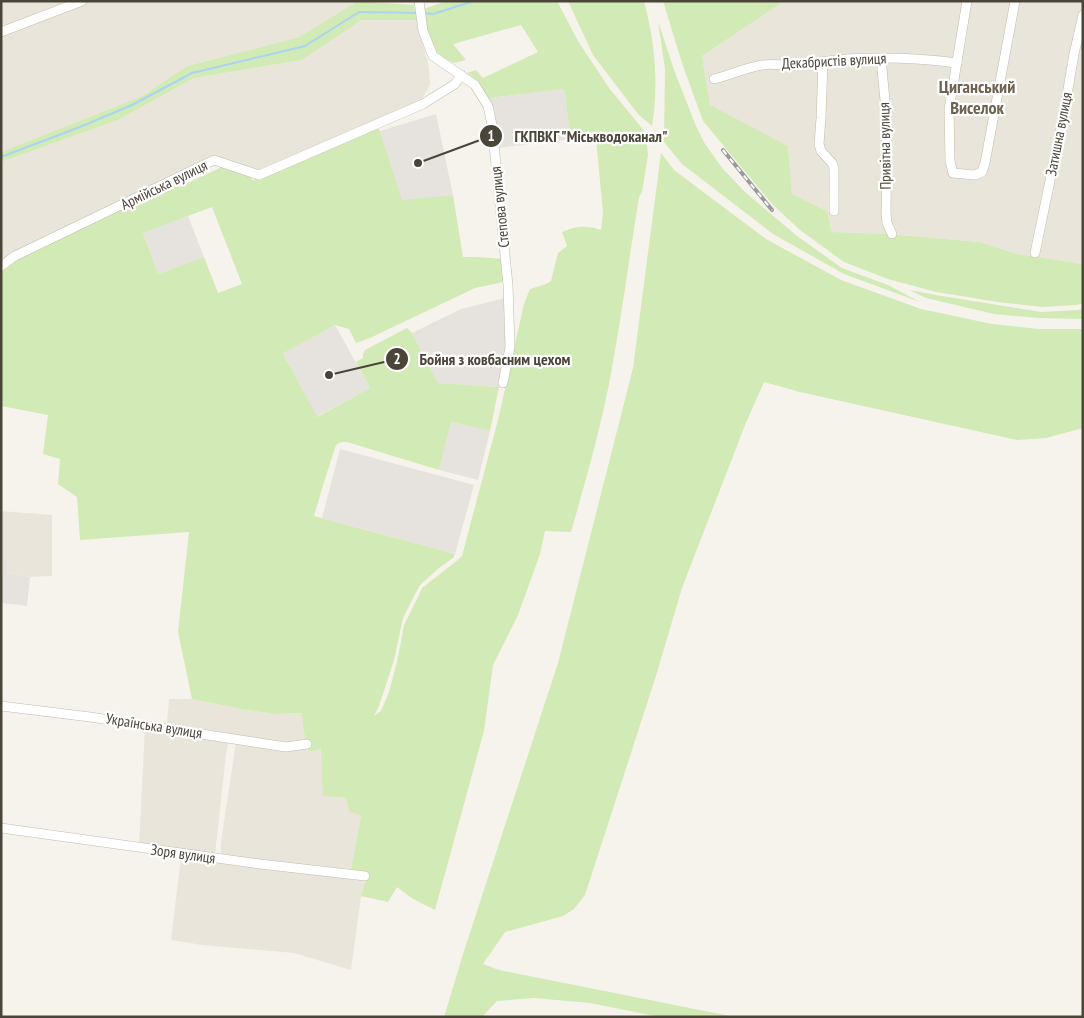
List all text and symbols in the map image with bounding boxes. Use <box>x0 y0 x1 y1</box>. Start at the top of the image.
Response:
street label: Декабристів вулиця <box>781 48 887 73</box>
district label: Циганський Виселок <box>939 75 1015 119</box>
street label: Затишна вулиця <box>1041 90 1076 177</box>
street label: Привітна вулиця <box>874 102 895 190</box>
callout: ГКПВКГ "Міськводоканал" <box>479 121 679 152</box>
text: 1 <box>487 126 495 145</box>
text: ГКПВКГ "Міськводоканал" <box>514 126 668 146</box>
street label: Армійська вулиця <box>117 155 210 214</box>
street label: Степова вулиця <box>486 165 513 249</box>
callout: Бойня з ковбасним цехом <box>384 344 580 375</box>
text: 2 <box>393 349 401 368</box>
text: Бойня з ковбасним цехом <box>419 349 571 369</box>
street label: Українська вулиця <box>105 709 204 743</box>
street label: Зоря вулиця <box>150 840 217 867</box>

